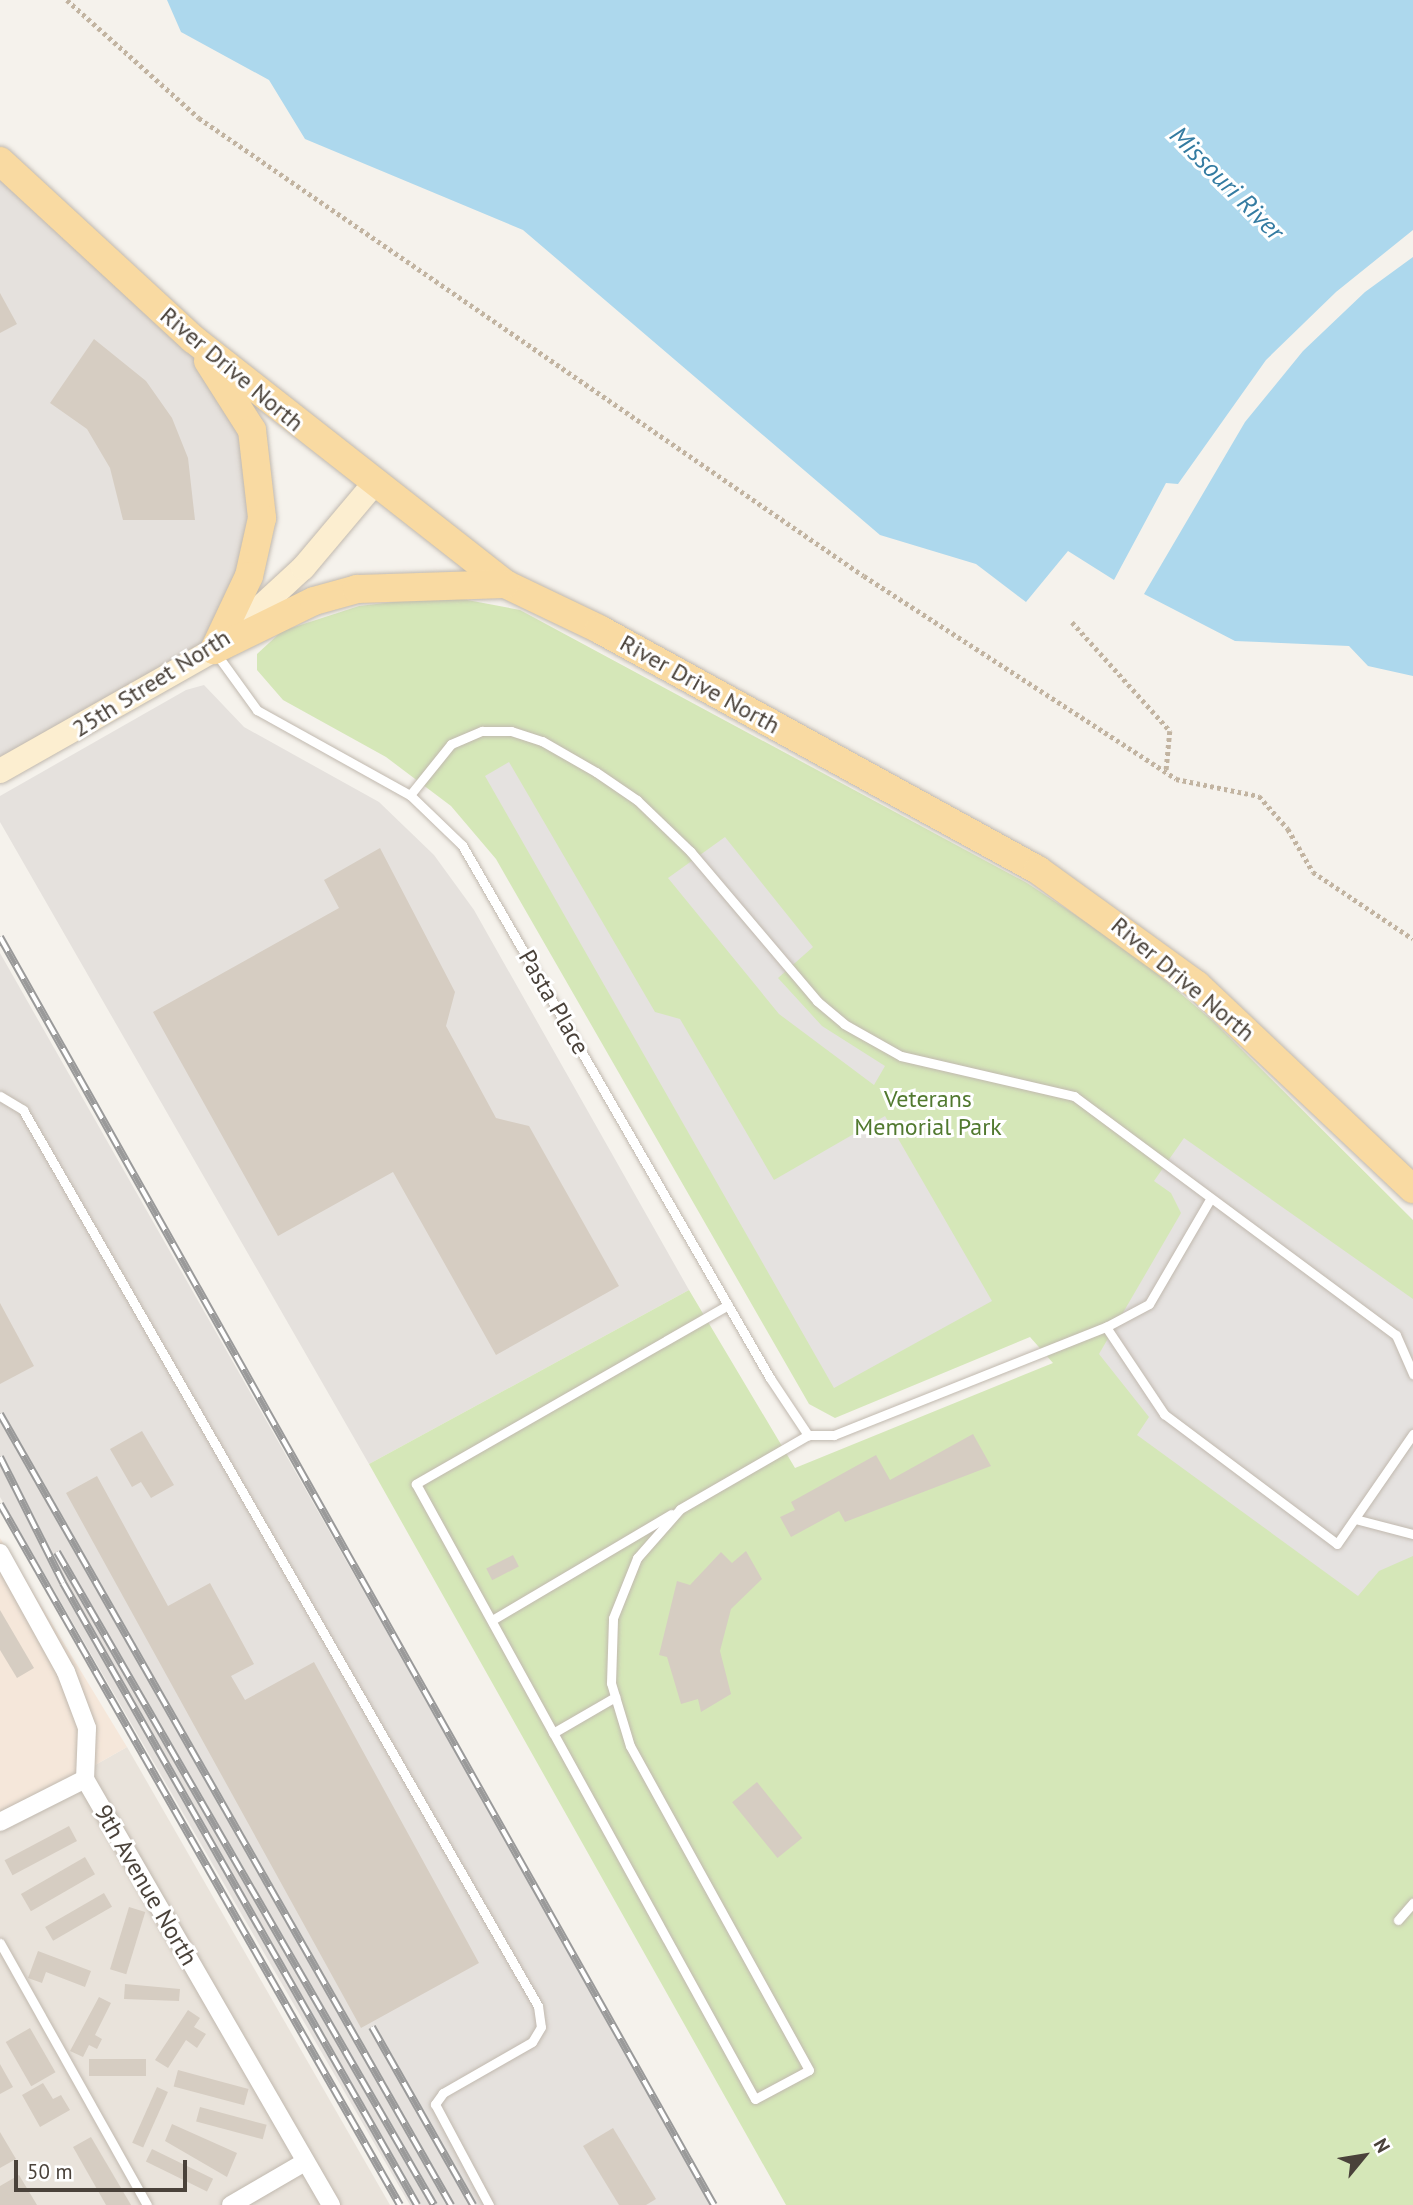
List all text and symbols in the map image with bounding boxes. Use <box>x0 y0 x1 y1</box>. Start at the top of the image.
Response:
water label: Missouri River <box>1164 120 1290 246</box>
street label: River Drive North <box>155 301 309 437</box>
street label: 25th Street North <box>67 623 235 743</box>
street label: River Drive North <box>615 628 785 740</box>
street label: River Drive North <box>1106 911 1260 1047</box>
street label: Pasta Place <box>513 945 595 1059</box>
park label: Veterans Memorial Park <box>854 1085 1002 1141</box>
street label: 9th Avenue North <box>88 1799 204 1971</box>
north arrow <box>1329 2121 1399 2191</box>
text: N <box>1369 2134 1396 2157</box>
scale bar <box>18 2146 191 2190</box>
text: 50 m <box>27 2158 73 2185</box>

